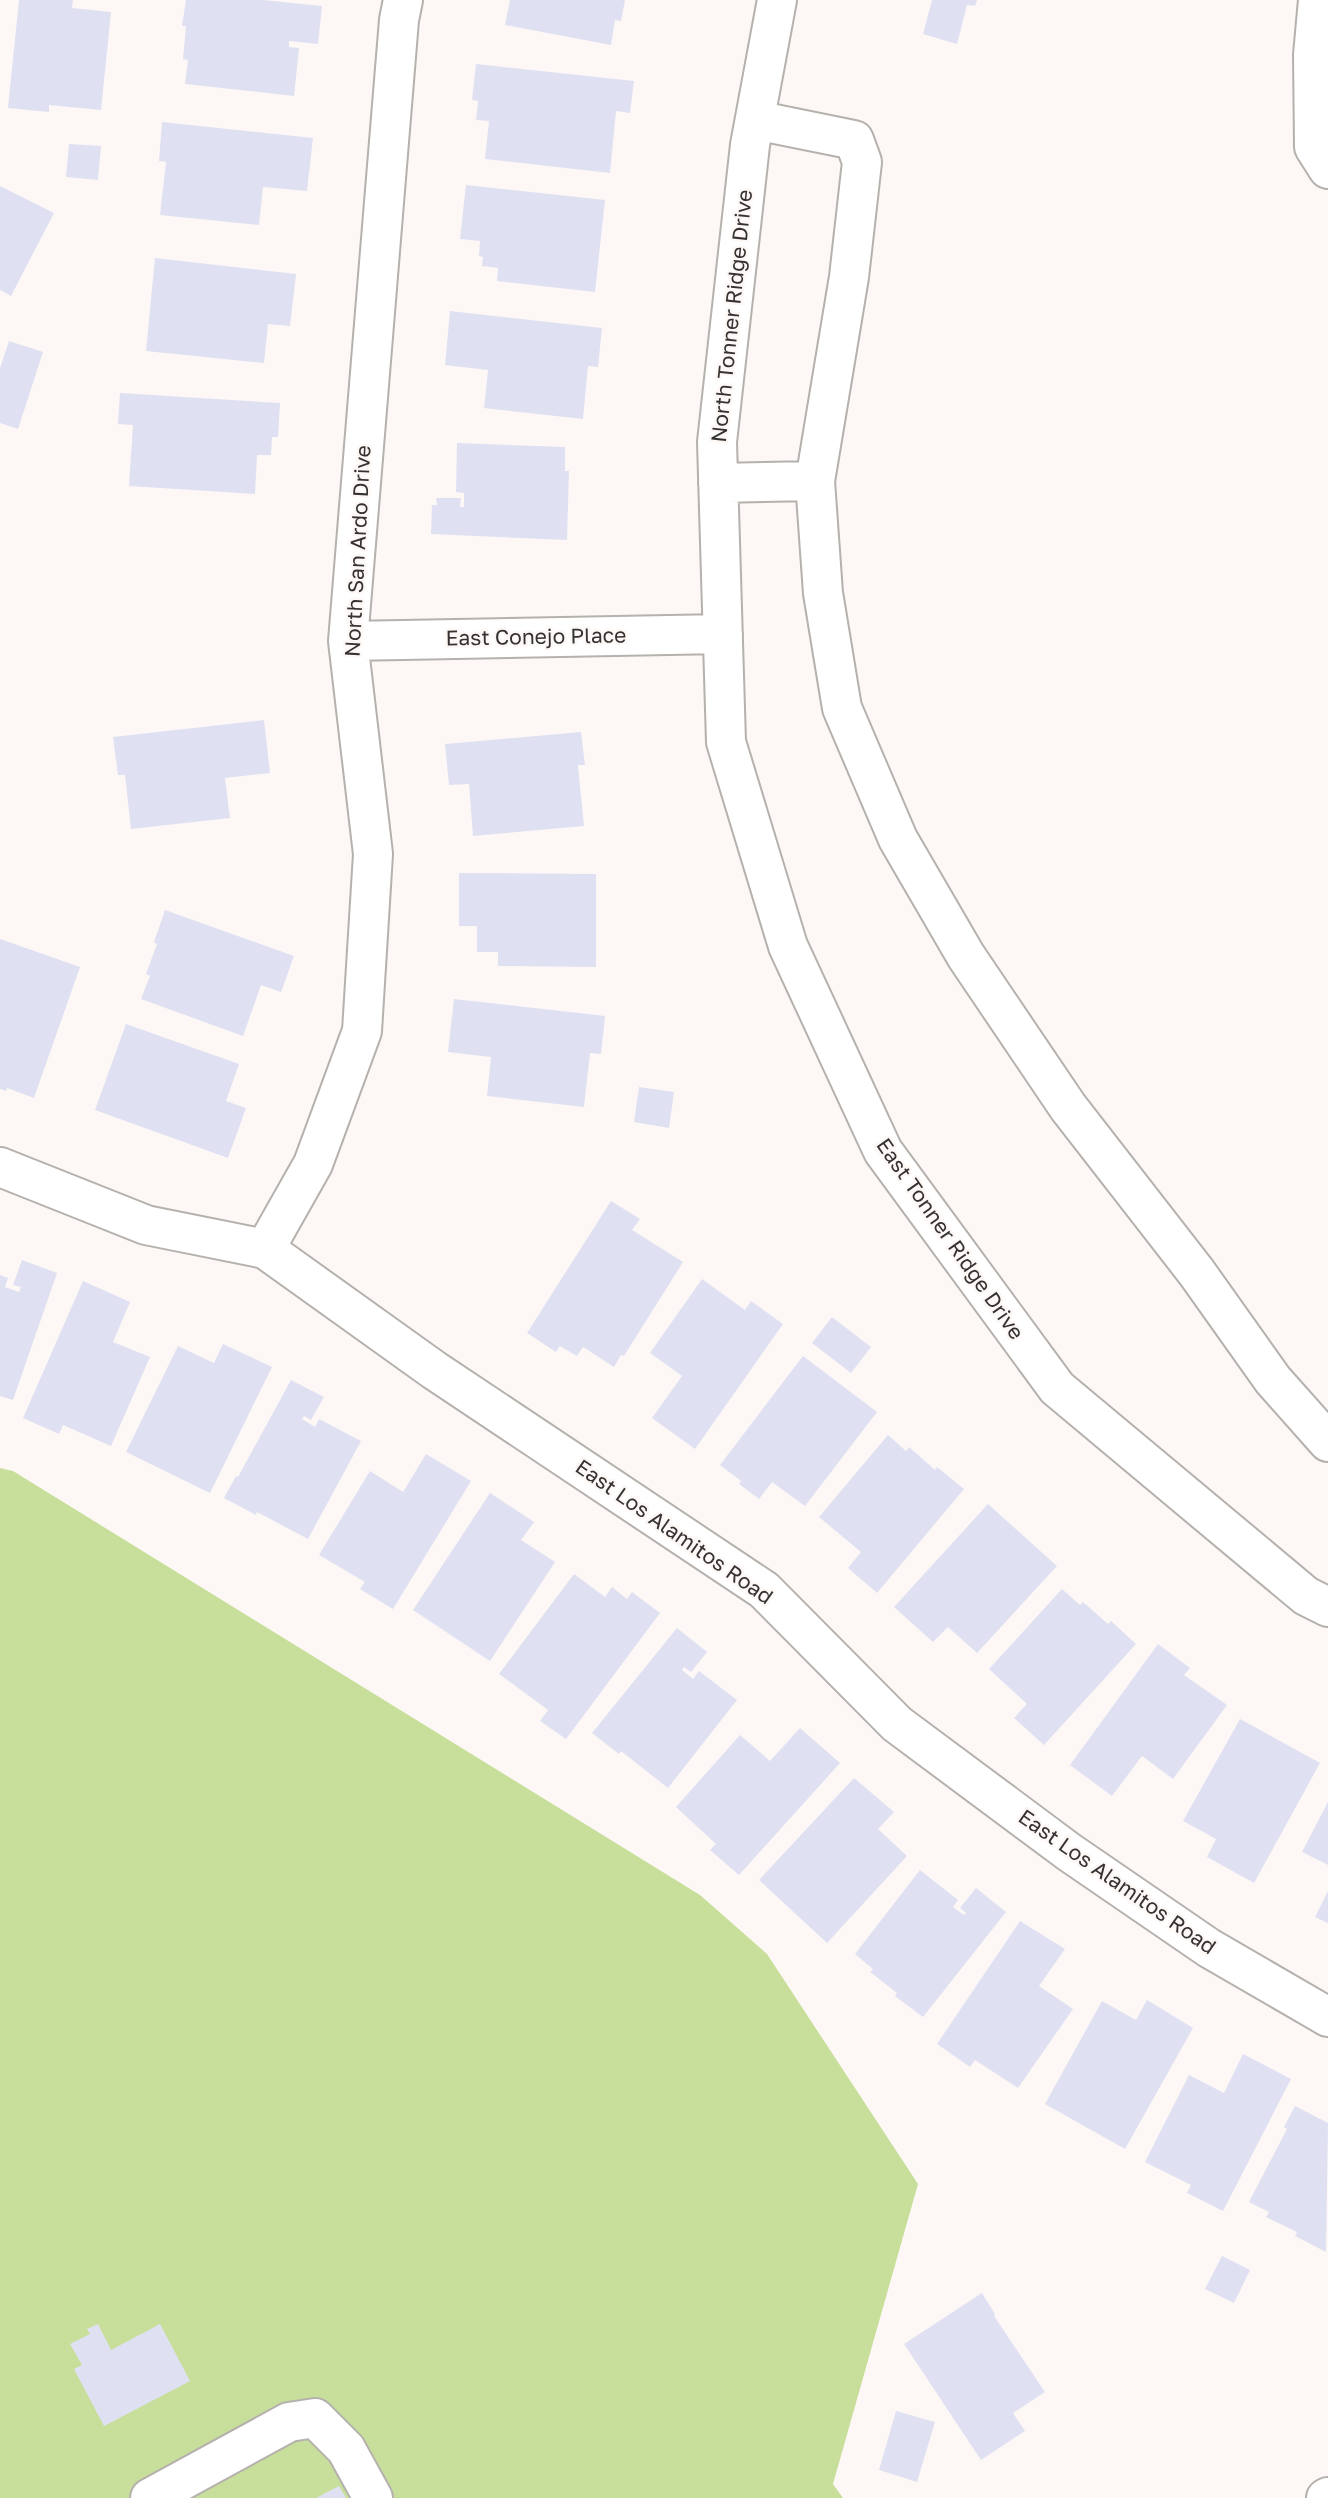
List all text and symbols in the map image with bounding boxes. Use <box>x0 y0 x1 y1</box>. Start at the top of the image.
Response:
street label: North Tonner Ridge Drive <box>705 188 757 444</box>
street label: North San Ardo Drive <box>338 444 376 658</box>
street label: East Conejo Place <box>445 621 627 651</box>
street label: East Tonner Ridge Drive <box>871 1133 1030 1344</box>
street label: East Los Alamitos Road <box>571 1453 778 1609</box>
street label: East Los Alamitos Road <box>1014 1803 1221 1959</box>

